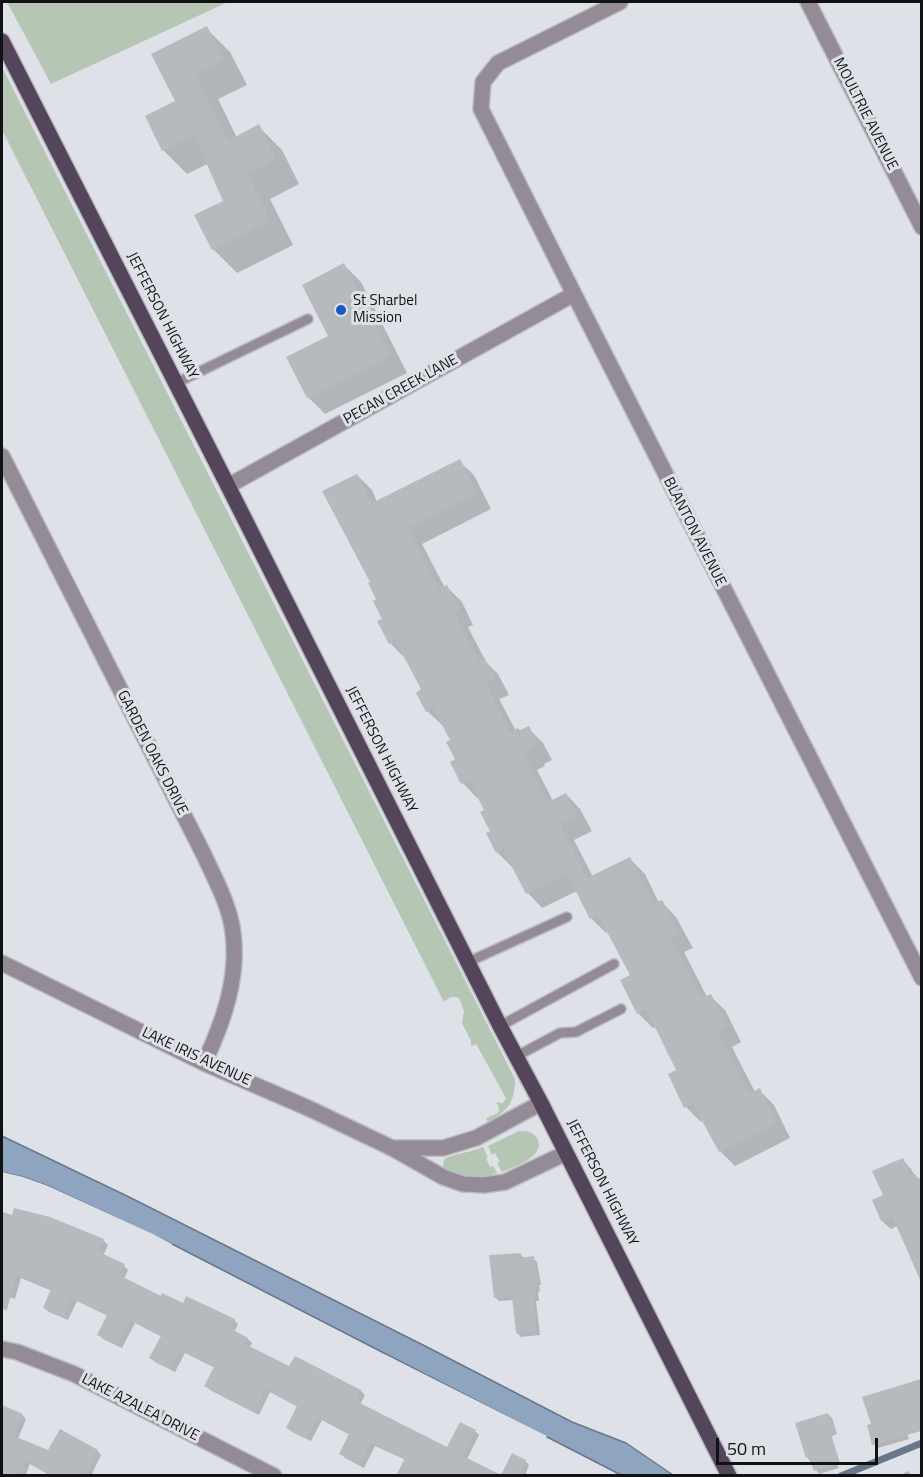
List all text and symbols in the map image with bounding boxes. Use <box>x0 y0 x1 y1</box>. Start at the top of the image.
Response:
street label: MOULTRIE AVENUE <box>829 55 901 173</box>
street label: JEFFERSON HIGHWAY <box>122 250 202 382</box>
place label: St Sharbel Mission <box>353 292 417 327</box>
marker: St Sharbel Mission <box>334 303 348 317</box>
street label: PECAN CREEK LANE <box>341 351 461 429</box>
street label: BLANTON AVENUE <box>659 474 729 590</box>
street label: JEFFERSON HIGHWAY <box>341 684 421 816</box>
street label: GARDEN OAKS DRIVE <box>113 688 191 818</box>
street label: LAKE IRIS AVENUE <box>139 1024 253 1090</box>
street label: JEFFERSON HIGHWAY <box>562 1117 642 1249</box>
street label: LAKE AZALEA DRIVE <box>78 1371 202 1445</box>
scale bar <box>719 1426 881 1464</box>
text: 50 m <box>727 1435 766 1462</box>

